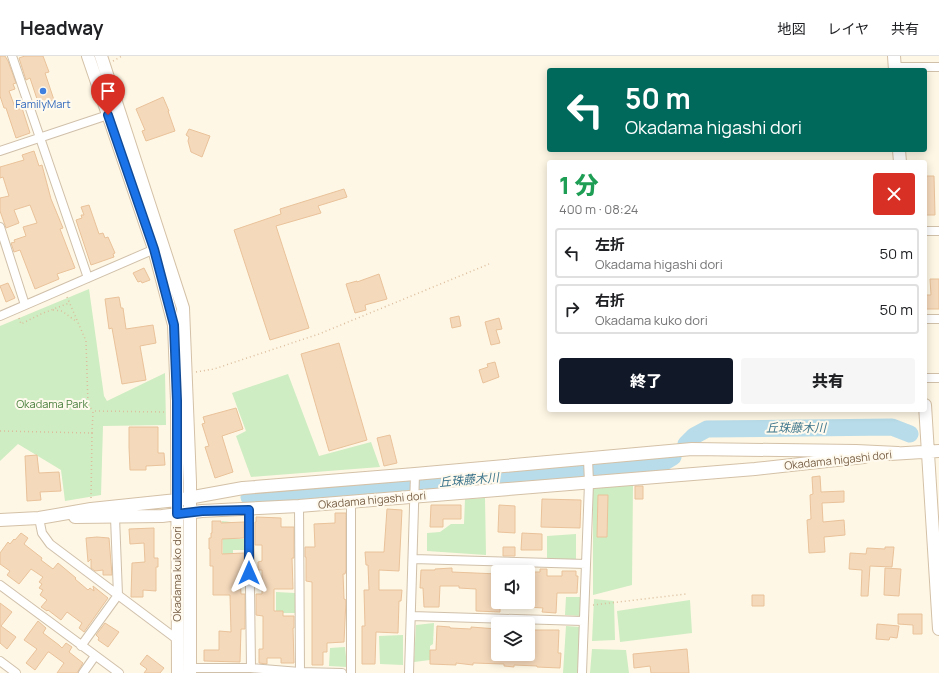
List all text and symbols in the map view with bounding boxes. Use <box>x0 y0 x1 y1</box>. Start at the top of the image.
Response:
text: Headway <box>20 15 103 41</box>
text: 地図 <box>777 19 805 38</box>
text: レイヤ <box>827 19 869 38</box>
text: 共有 <box>891 19 919 38</box>
pin <box>91 74 125 115</box>
text: 50 m <box>625 79 691 117</box>
icon: arrive <box>97 80 119 102</box>
icon: left <box>559 84 611 136</box>
marker: FamilyMart <box>38 86 48 96</box>
place label: FamilyMart <box>15 96 71 111</box>
text: Okadama higashi dori <box>625 115 802 139</box>
text: 1 分 <box>559 168 599 201</box>
button: close <box>873 173 915 215</box>
text: 400 m · 08:24 <box>559 200 638 218</box>
text: 左折 <box>595 234 625 255</box>
icon: left <box>561 242 583 264</box>
text: 50 m <box>879 243 913 264</box>
text: Okadama higashi dori <box>595 255 723 273</box>
text: 右折 <box>595 290 625 311</box>
icon: right <box>561 298 583 320</box>
text: 50 m <box>879 299 913 320</box>
text: Okadama kuko dori <box>595 311 708 329</box>
button: 終了 <box>559 358 733 404</box>
button: 共有 <box>741 358 915 404</box>
park label: Okadama Park <box>16 396 88 411</box>
water label: 丘珠藤木川 <box>766 419 828 436</box>
street label: Okadama higashi dori <box>783 446 893 473</box>
water label: 丘珠藤木川 <box>438 468 502 491</box>
street label: Okadama higashi dori <box>317 487 426 512</box>
street label: Okadama kuko dori <box>169 526 184 622</box>
position arrow <box>228 552 270 594</box>
map controls <box>491 565 535 661</box>
button: sound <box>491 565 535 609</box>
button: layers <box>491 617 535 661</box>

